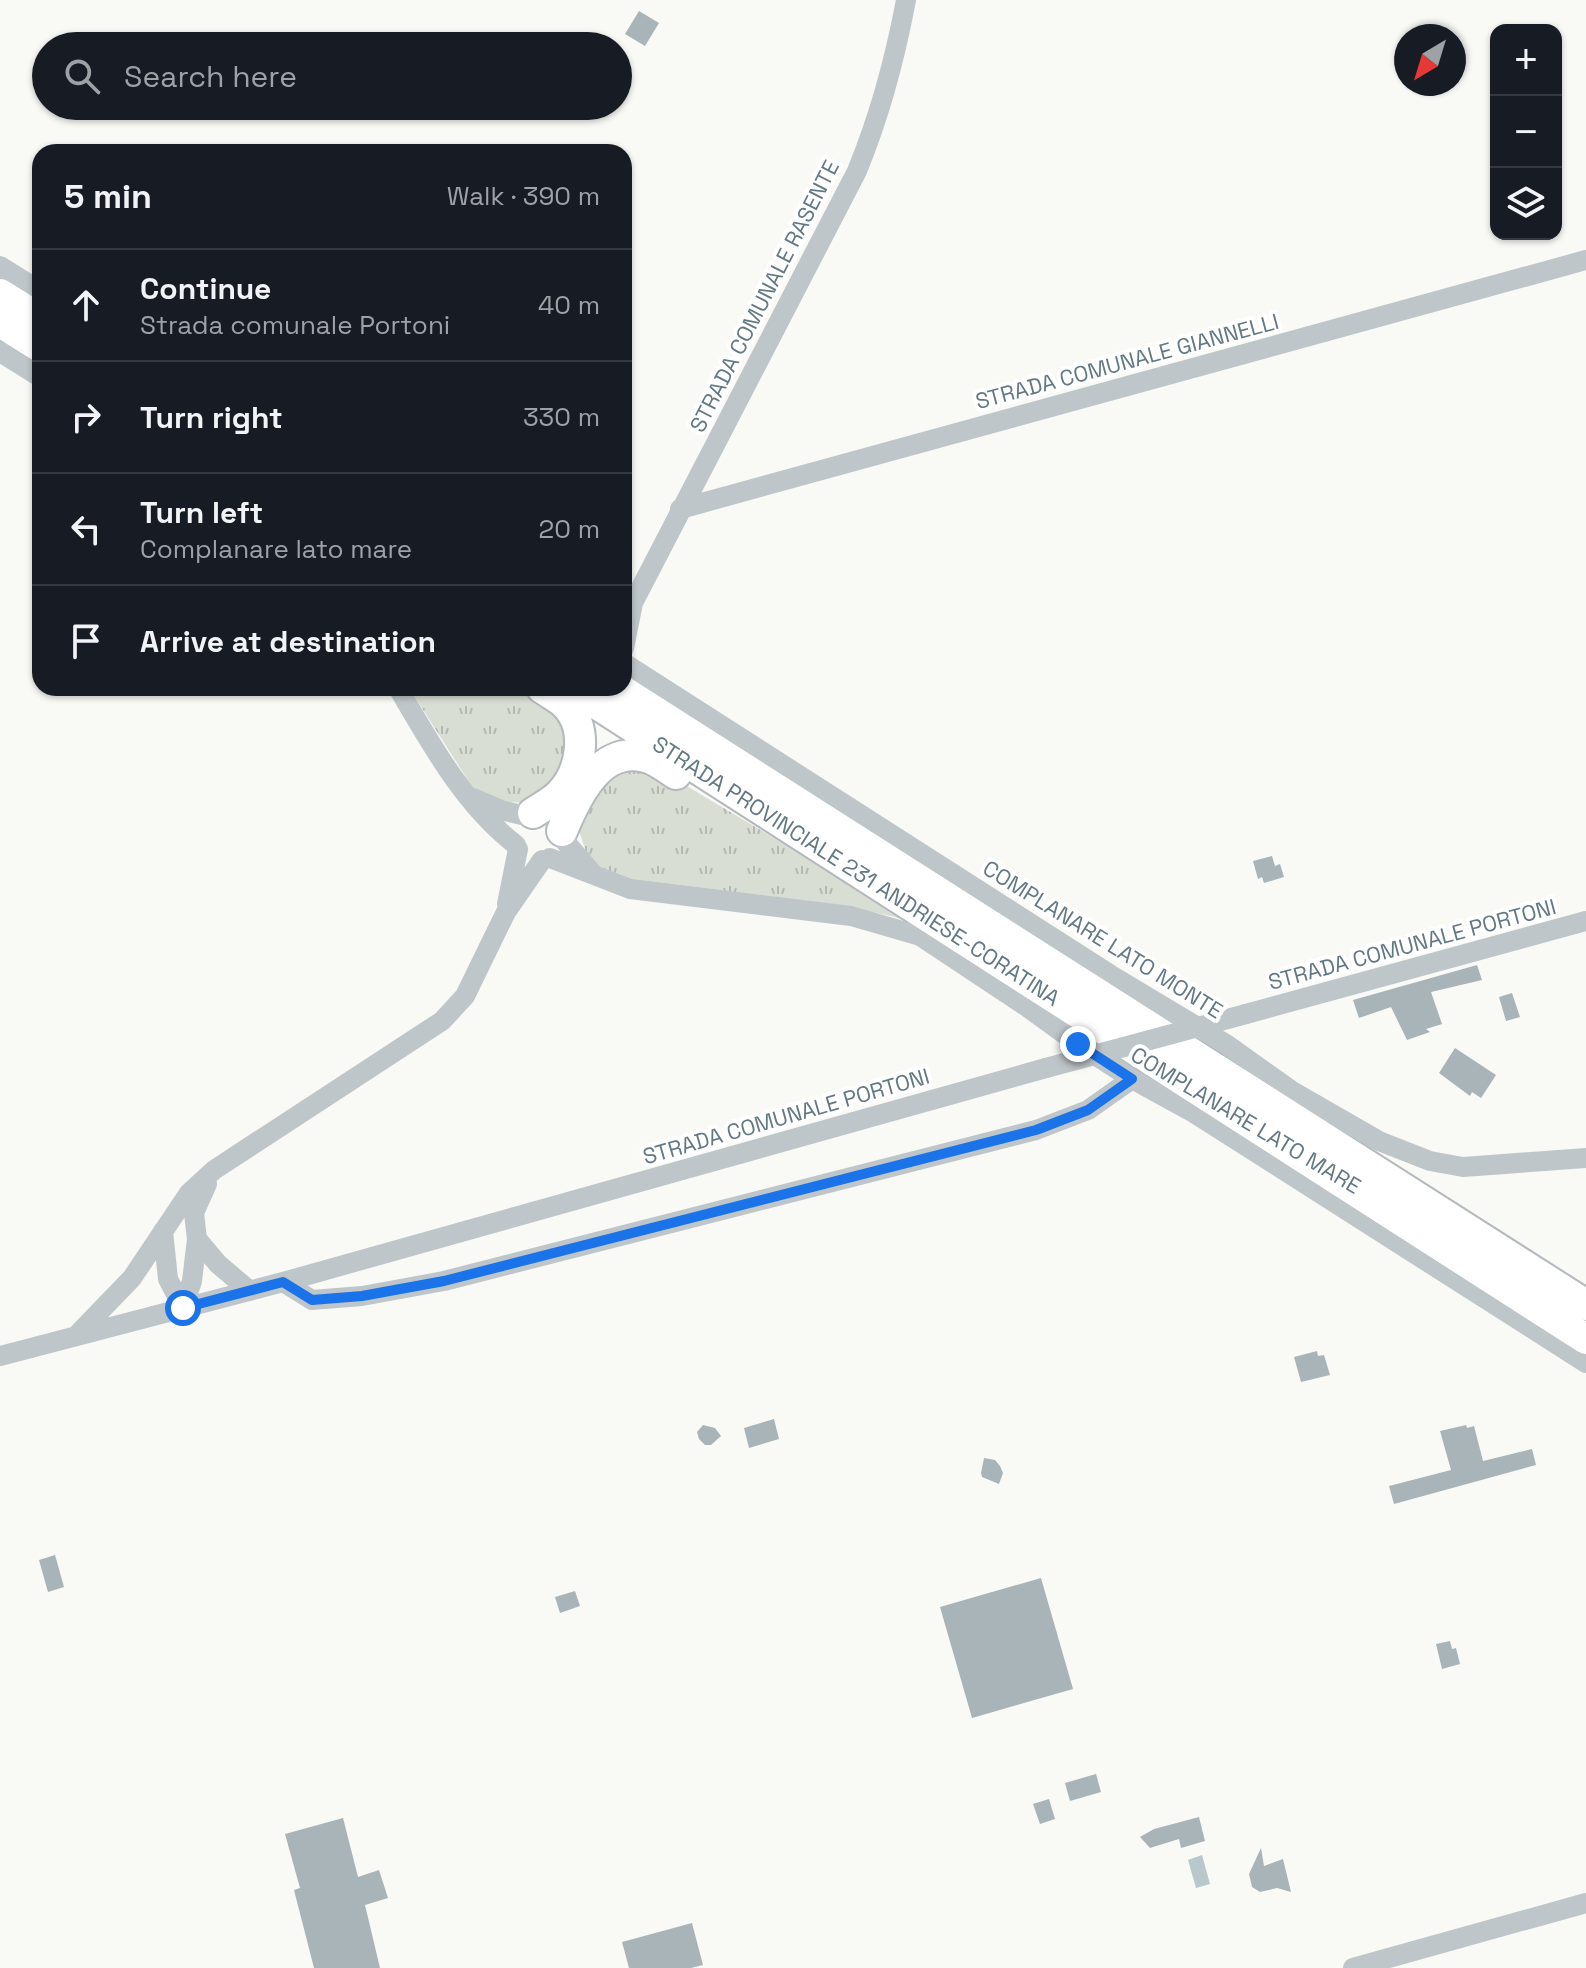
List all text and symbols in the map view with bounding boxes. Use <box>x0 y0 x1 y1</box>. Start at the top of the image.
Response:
north arrow <box>1394 24 1466 96</box>
map controls <box>1490 24 1562 240</box>
button: + <box>1490 24 1562 96</box>
search box <box>32 32 632 120</box>
icon: search <box>60 54 104 98</box>
text: Search here <box>124 57 297 96</box>
button: − <box>1490 96 1562 168</box>
street label: STRADA COMUNALE RASENTE <box>683 155 845 437</box>
button: layers <box>1490 168 1562 240</box>
text: 5 min <box>64 175 152 218</box>
text: Walk · 390 m <box>447 179 600 213</box>
text: Continue <box>140 269 271 308</box>
icon: ahead <box>64 283 108 327</box>
text: 40 m <box>538 288 600 322</box>
street label: STRADA COMUNALE GIANNELLI <box>972 307 1282 415</box>
text: Strada comunale Portoni <box>140 308 450 342</box>
icon: right <box>64 395 108 439</box>
text: Turn right <box>140 398 283 437</box>
text: 330 m <box>523 400 600 434</box>
text: Turn left <box>140 493 263 532</box>
icon: left <box>64 507 108 551</box>
text: 20 m <box>539 512 600 546</box>
text: Complanare lato mare <box>140 532 412 566</box>
icon: arrive <box>64 619 108 663</box>
text: Arrive at destination <box>140 622 436 661</box>
street label: STRADA PROVINCIALE 231 ANDRIESE-CORATINA <box>647 730 1066 1012</box>
street label: COMPLANARE LATO MONTE <box>978 853 1228 1025</box>
street label: STRADA COMUNALE PORTONI <box>1265 892 1559 996</box>
route end <box>1060 1026 1096 1062</box>
street label: COMPLANARE LATO MARE <box>1126 1040 1366 1200</box>
street label: STRADA COMUNALE PORTONI <box>640 1062 932 1170</box>
route start <box>165 1290 201 1326</box>

